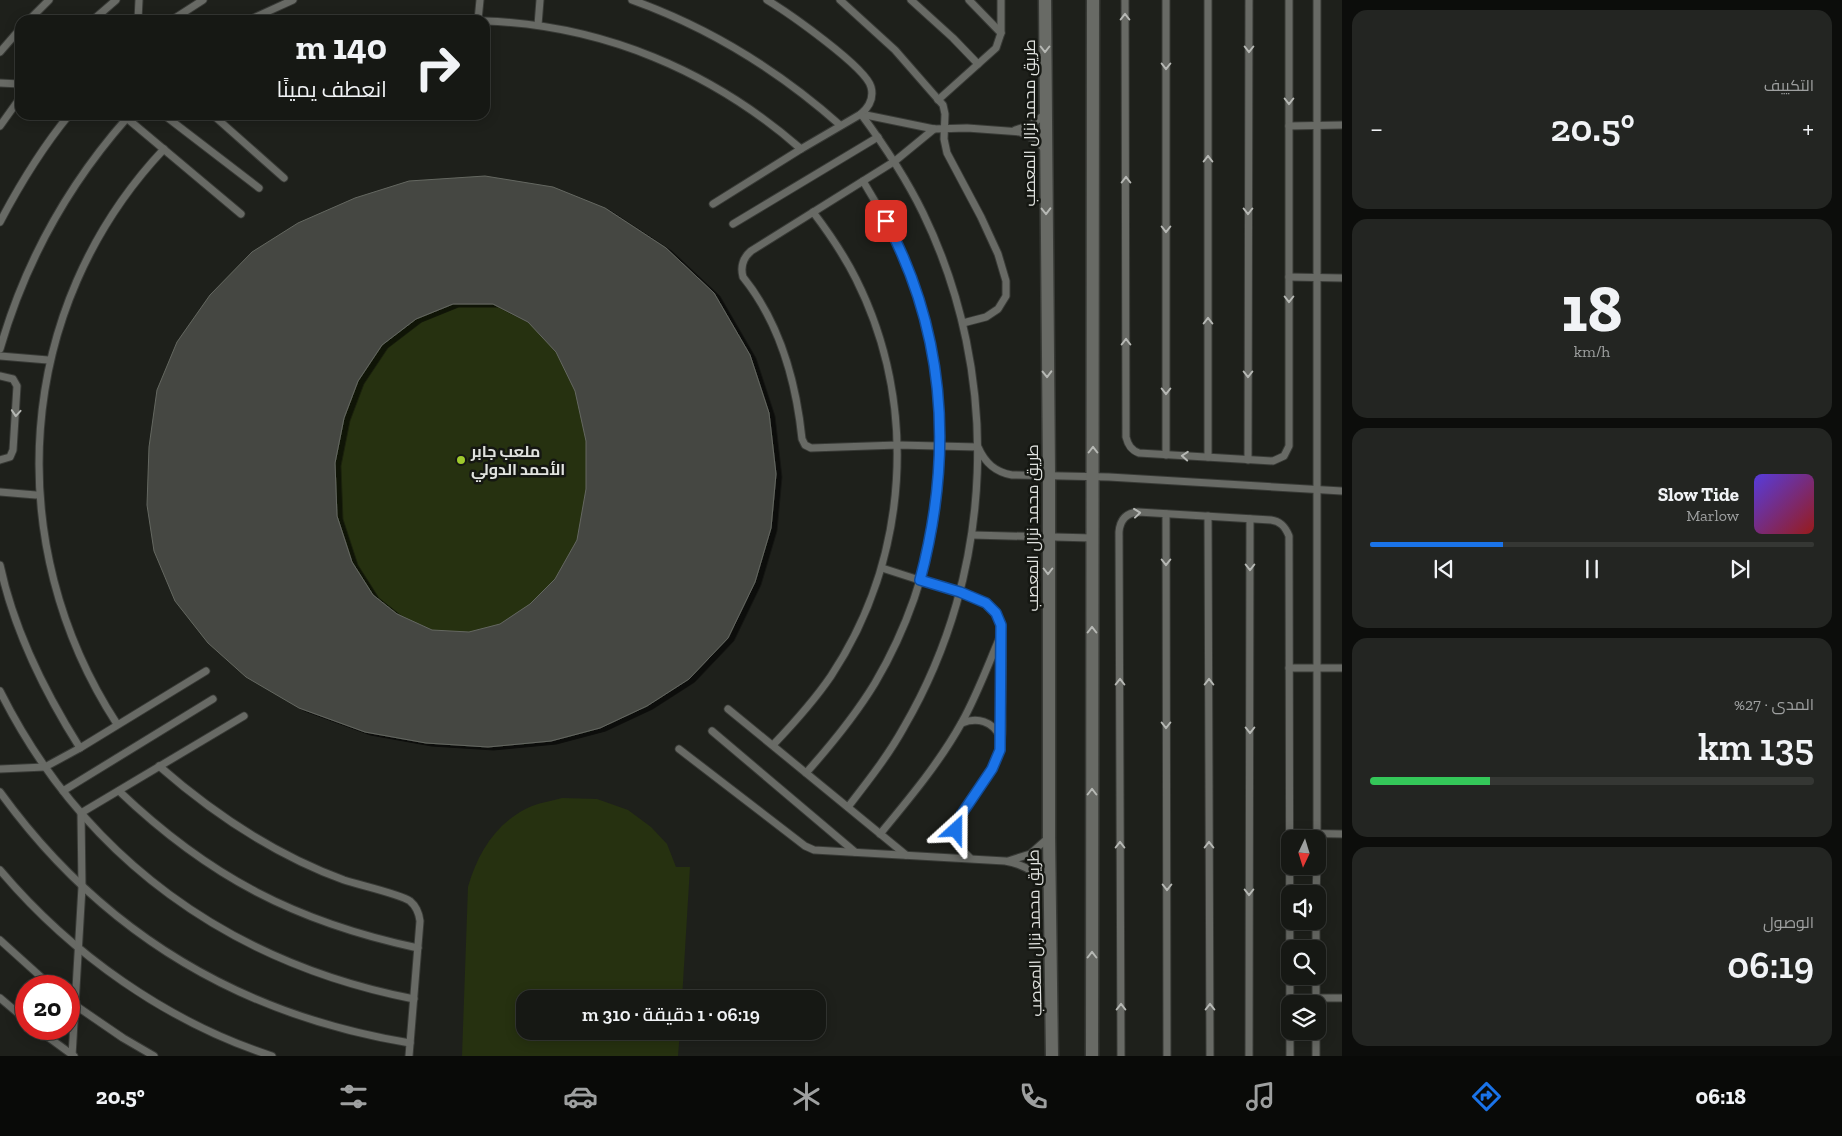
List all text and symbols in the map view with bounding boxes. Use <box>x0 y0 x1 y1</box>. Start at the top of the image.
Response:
one-way arrow <box>1120 13 1131 21</box>
text: 140 m <box>296 26 387 68</box>
icon: right <box>405 35 470 100</box>
street label: طريق محمد نزال المعصب <box>1020 39 1040 207</box>
one-way arrow <box>1040 45 1050 53</box>
one-way arrow <box>1244 45 1254 53</box>
one-way arrow <box>1161 62 1171 70</box>
text: انعطف يمينًا <box>276 76 387 103</box>
text: التكييف <box>1764 76 1814 95</box>
one-way arrow <box>1284 98 1294 105</box>
text: 20.5° <box>1550 105 1635 151</box>
text: − <box>1370 112 1383 145</box>
text: + <box>1802 112 1814 145</box>
one-way arrow <box>1203 154 1213 162</box>
one-way arrow <box>1121 176 1131 184</box>
pin <box>865 200 907 242</box>
icon: arrive <box>872 207 900 235</box>
one-way arrow <box>1243 207 1254 215</box>
one-way arrow <box>1041 208 1051 215</box>
one-way arrow <box>1161 225 1171 233</box>
text: 18 <box>1561 270 1623 348</box>
one-way arrow <box>1284 295 1294 303</box>
one-way arrow <box>1203 317 1213 324</box>
one-way arrow <box>1121 338 1131 346</box>
text: km/h <box>1574 342 1610 361</box>
one-way arrow <box>1042 370 1053 378</box>
one-way arrow <box>1243 370 1253 378</box>
one-way arrow <box>1161 388 1171 395</box>
one-way arrow <box>10 409 21 417</box>
place label: ملعب جابر الأحمد الدولي <box>470 442 565 482</box>
street label: طريق محمد نزال المعصب <box>1023 444 1043 612</box>
one-way arrow <box>1088 446 1098 454</box>
one-way arrow <box>1180 451 1188 462</box>
marker: ملعب جابر الأحمد الدولي <box>455 454 467 466</box>
text: Slow Tide <box>1658 483 1739 506</box>
text: Marlow <box>1686 506 1739 525</box>
one-way arrow <box>1133 508 1141 519</box>
icon: previous <box>1430 555 1458 583</box>
icon: pause <box>1578 555 1606 583</box>
icon: next <box>1726 555 1754 583</box>
one-way arrow <box>1161 559 1171 567</box>
one-way arrow <box>1245 564 1255 572</box>
one-way arrow <box>1043 568 1053 575</box>
one-way arrow <box>1087 626 1097 634</box>
one-way arrow <box>1115 678 1125 686</box>
one-way arrow <box>1204 678 1214 686</box>
text: المدى · 27% <box>1734 695 1814 714</box>
one-way arrow <box>1161 721 1172 729</box>
text: 135 km <box>1698 724 1814 770</box>
one-way arrow <box>1245 726 1255 734</box>
one-way arrow <box>1087 788 1097 796</box>
position arrow <box>929 803 981 855</box>
north arrow <box>1281 830 1326 875</box>
map controls <box>1281 830 1326 1040</box>
one-way arrow <box>1115 841 1125 848</box>
one-way arrow <box>1204 841 1214 848</box>
street label: طريق محمد نزال المعصب <box>1024 849 1046 1017</box>
one-way arrow <box>1162 884 1172 892</box>
button: sound <box>1281 885 1326 930</box>
one-way arrow <box>1244 889 1254 897</box>
text: الوصول <box>1763 913 1814 932</box>
button: search <box>1281 940 1326 985</box>
text: 06:19 <box>1727 942 1814 988</box>
one-way arrow <box>1087 951 1097 958</box>
speed limit sign: 20 <box>15 975 80 1040</box>
button: layers <box>1281 995 1326 1040</box>
text: 06:19 · 1 دقيقة · 310 m <box>582 1003 760 1026</box>
one-way arrow <box>1116 1003 1126 1011</box>
one-way arrow <box>1205 1003 1215 1011</box>
icon: filters <box>336 1079 371 1114</box>
icon: car <box>563 1079 598 1114</box>
icon: climate <box>789 1079 824 1114</box>
icon: phone <box>1016 1079 1051 1114</box>
icon: music <box>1243 1079 1278 1114</box>
icon: directions <box>1469 1079 1504 1114</box>
text: 20.5° <box>96 1083 145 1110</box>
text: 06:18 <box>1696 1083 1746 1110</box>

